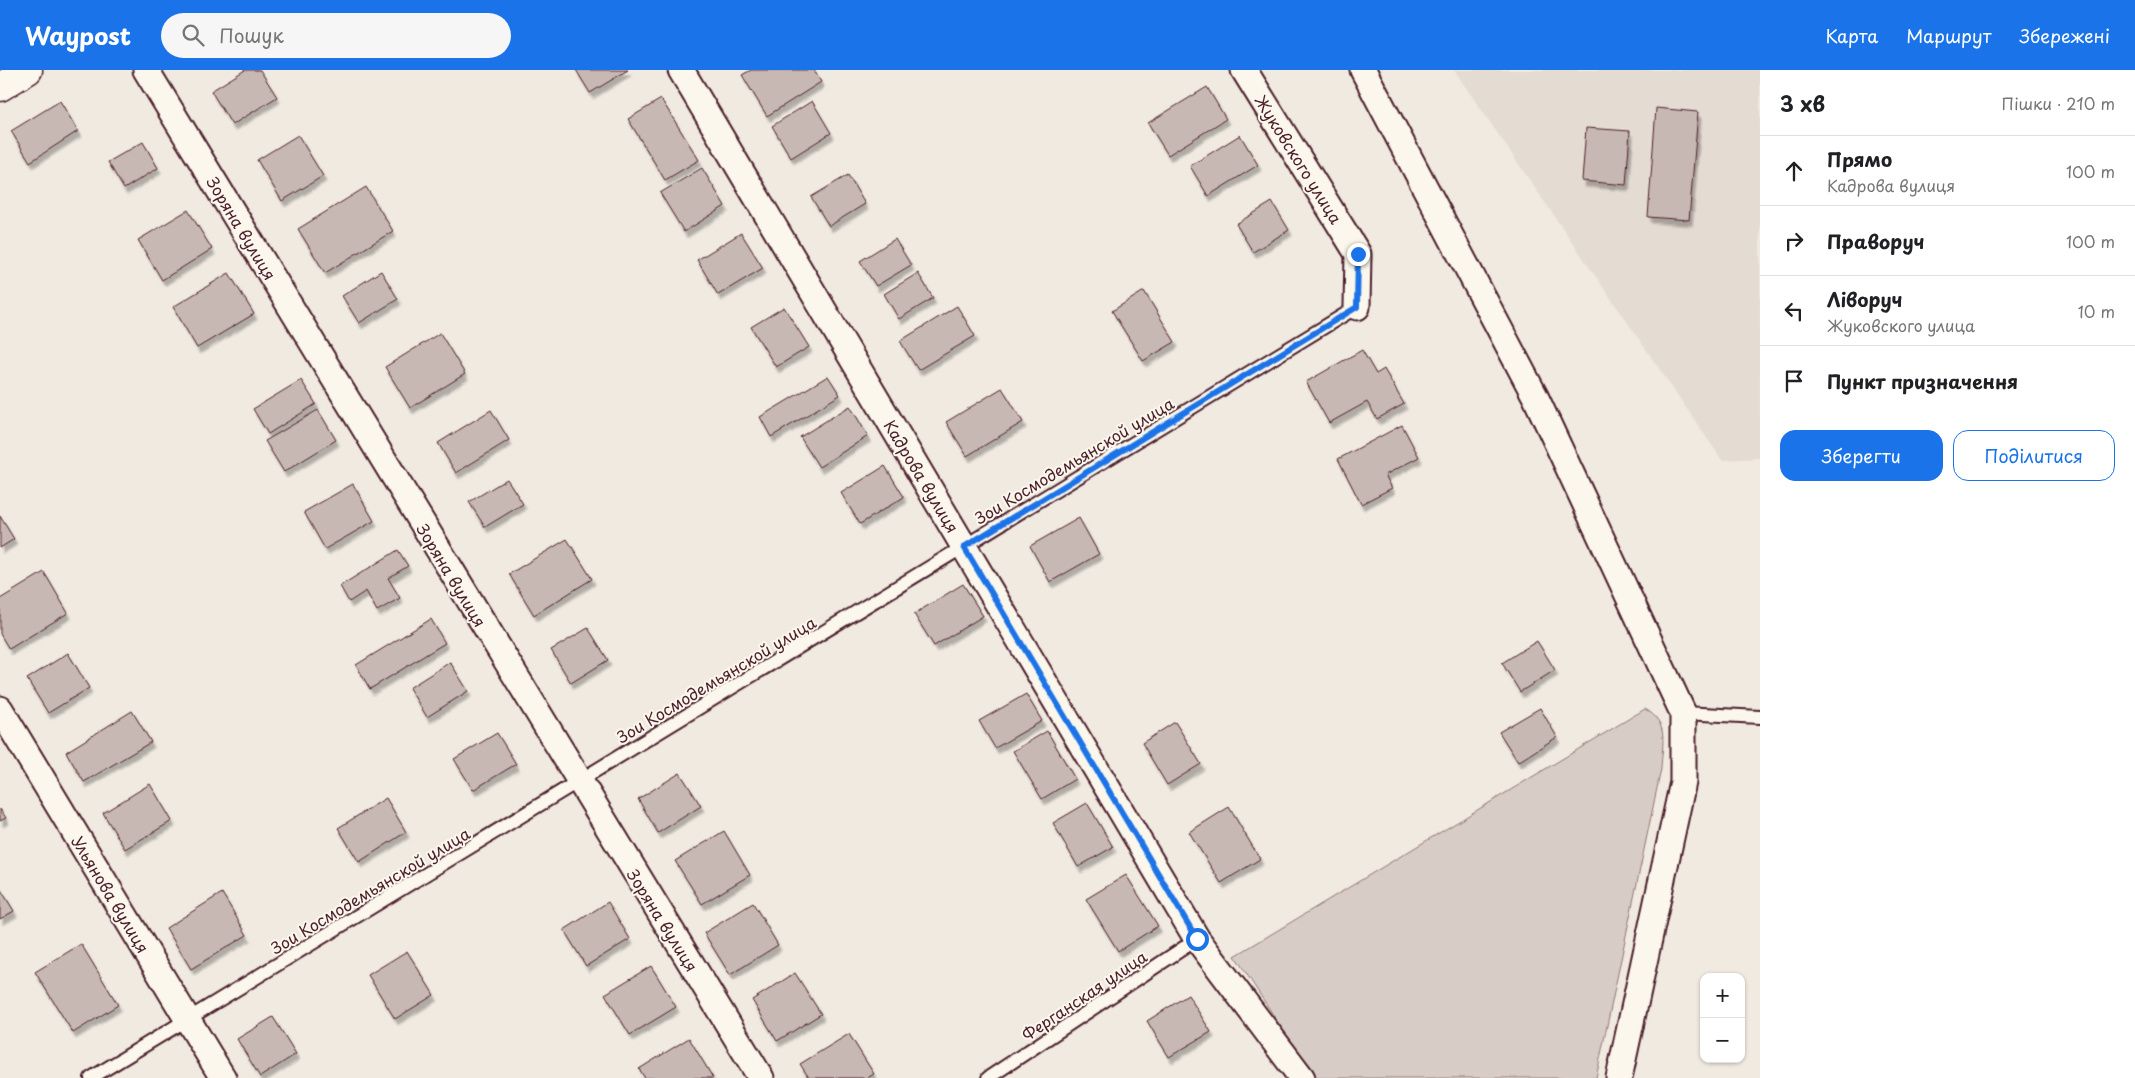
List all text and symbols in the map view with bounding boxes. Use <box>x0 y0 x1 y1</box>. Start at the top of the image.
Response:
search box <box>161 13 511 58</box>
text: Waypost <box>25 17 131 53</box>
icon: search <box>179 21 207 49</box>
text: Пошук <box>219 21 284 49</box>
text: Карта <box>1825 22 1878 49</box>
text: Маршрут <box>1906 22 1991 49</box>
text: Збережені <box>2019 22 2110 49</box>
text: 3 хв <box>1780 87 1825 119</box>
street label: Жуковского улица <box>1250 90 1348 228</box>
text: Пішки · 210 m <box>2002 91 2115 115</box>
text: Прямо <box>1827 145 1892 173</box>
icon: ahead <box>1780 157 1808 185</box>
text: 100 m <box>2066 159 2115 183</box>
street label: Зоряна вулиця <box>202 172 282 284</box>
text: Кадрова вулиця <box>1827 173 1955 197</box>
icon: right <box>1780 227 1808 255</box>
text: Праворуч <box>1827 227 1924 255</box>
text: 100 m <box>2066 229 2115 253</box>
route end <box>1347 243 1370 266</box>
text: Ліворуч <box>1827 285 1903 313</box>
icon: left <box>1780 297 1808 325</box>
text: 10 m <box>2078 299 2115 323</box>
text: Жуковского улица <box>1827 313 1975 337</box>
icon: arrive <box>1780 367 1808 395</box>
text: Пункт призначення <box>1827 367 2018 395</box>
street label: Зои Космодемьянской улица <box>970 391 1178 529</box>
street label: Кадрова вулиця <box>879 415 965 537</box>
button: Зберегти <box>1780 430 1943 481</box>
button: Поділитися <box>1953 430 2115 481</box>
street label: Зоряна вулиця <box>412 519 492 631</box>
street label: Зои Космодемьянской улица <box>612 610 820 748</box>
street label: Зои Космодемьянской улица <box>266 821 474 959</box>
street label: Ульянова вулиця <box>66 831 156 957</box>
street label: Зоряна вулиця <box>622 864 704 976</box>
route start <box>1186 928 1209 951</box>
street label: Ферганская улица <box>1017 944 1151 1046</box>
map controls <box>1700 973 1745 1063</box>
button: + <box>1700 973 1745 1018</box>
button: − <box>1700 1018 1745 1063</box>

